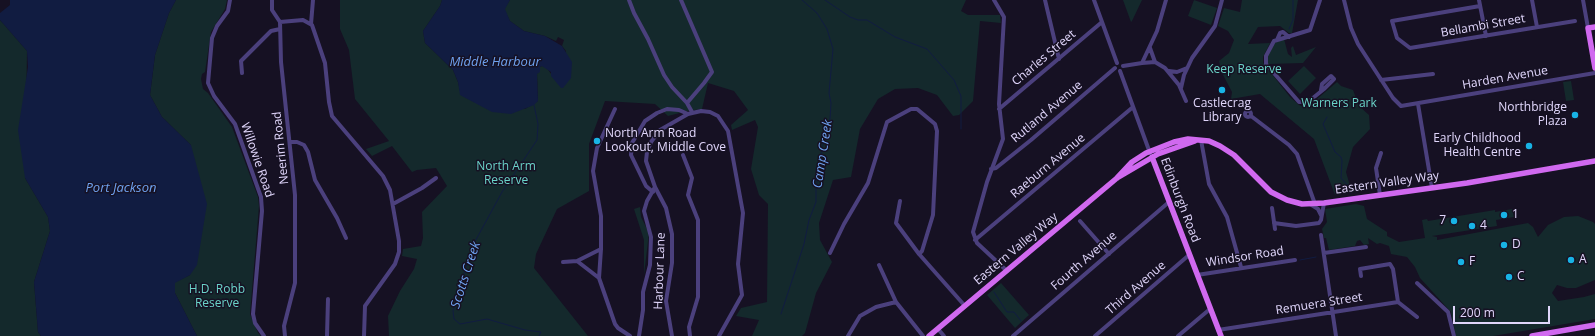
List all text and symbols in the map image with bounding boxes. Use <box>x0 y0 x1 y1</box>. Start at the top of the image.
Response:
street label: Bellambi Street <box>1440 12 1526 40</box>
street label: Charles Street <box>1009 27 1079 89</box>
water label: Middle Harbour <box>449 54 541 70</box>
park label: Keep Reserve <box>1206 63 1282 77</box>
street label: Harden Avenue <box>1461 63 1549 93</box>
street label: Rutland Avenue <box>1009 78 1085 146</box>
marker: Castlecrag Library <box>1217 85 1227 95</box>
place label: Castlecrag Library <box>1193 97 1251 125</box>
park label: Warners Park <box>1301 97 1377 111</box>
place label: Northbridge Plaza <box>1498 101 1567 129</box>
marker: Northbridge Plaza <box>1570 110 1580 120</box>
street label: Neerim Road <box>270 111 292 185</box>
water label: Camp Creek <box>810 119 836 189</box>
street label: Willowie Road <box>237 121 277 199</box>
place label: North Arm Road Lookout, Middle Cove <box>605 127 726 155</box>
street label: Raeburn Avenue <box>1008 131 1088 201</box>
place label: Early Childhood Health Centre <box>1433 132 1521 160</box>
marker: North Arm Road Lookout, Middle Cove <box>592 136 602 146</box>
marker: Early Childhood Health Centre <box>1524 141 1534 151</box>
street label: Edinburgh Road <box>1157 156 1203 244</box>
park label: North Arm Reserve <box>476 160 536 188</box>
street label: Eastern Valley Way <box>1334 169 1440 197</box>
water label: Port Jackson <box>86 180 156 196</box>
place label: 1 <box>1512 208 1519 222</box>
street label: Eastern Valley Way <box>971 210 1061 288</box>
marker: 1 <box>1499 210 1509 220</box>
place label: 7 <box>1439 214 1446 228</box>
marker: 7 <box>1449 216 1459 226</box>
place label: 4 <box>1480 219 1487 233</box>
marker: 4 <box>1467 221 1477 231</box>
street label: Fourth Avenue <box>1048 229 1120 293</box>
street label: Harbour Lane <box>651 232 669 310</box>
place label: D <box>1512 238 1521 252</box>
water label: Scotts Creek <box>448 240 484 310</box>
marker: D <box>1499 240 1509 250</box>
street label: Windsor Road <box>1205 244 1285 270</box>
place label: A <box>1579 253 1587 267</box>
place label: F <box>1469 255 1475 269</box>
marker: A <box>1566 255 1576 265</box>
marker: F <box>1456 257 1466 267</box>
street label: Third Avenue <box>1103 258 1169 318</box>
place label: C <box>1517 270 1525 284</box>
marker: C <box>1504 272 1514 282</box>
park label: H.D. Robb Reserve <box>189 283 245 311</box>
street label: Remuera Street <box>1275 290 1363 318</box>
scale bar <box>1455 298 1552 324</box>
text: 200 m <box>1460 304 1495 321</box>

